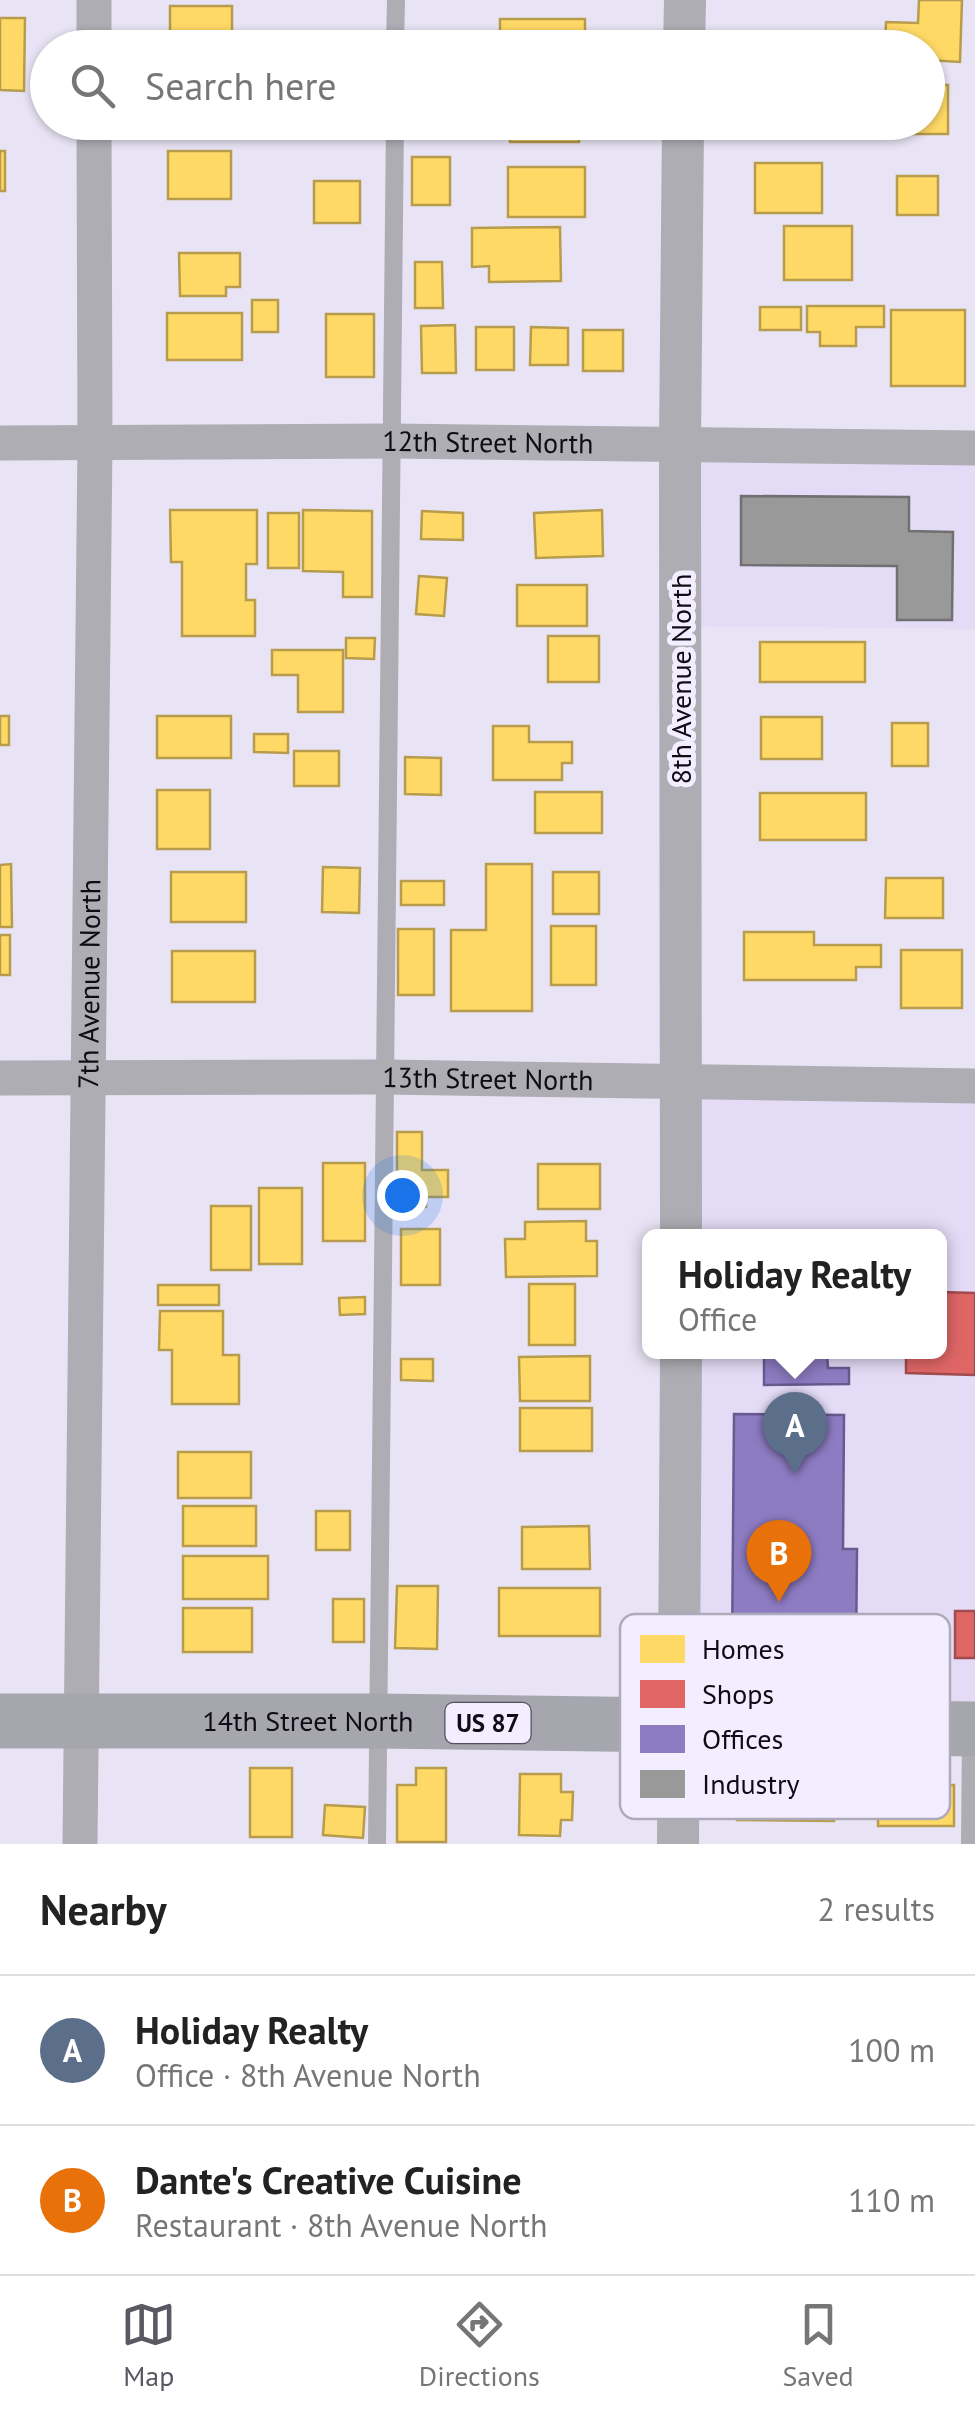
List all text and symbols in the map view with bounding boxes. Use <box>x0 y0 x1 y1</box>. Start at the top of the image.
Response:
search box <box>30 30 945 140</box>
icon: search <box>65 58 120 113</box>
text: Search here <box>145 61 337 110</box>
street label: 12th Street North <box>382 422 594 461</box>
street label: 8th Avenue North <box>662 574 699 784</box>
street label: 7th Avenue North <box>69 879 108 1089</box>
street label: 13th Street North <box>382 1058 594 1098</box>
your location <box>377 1170 428 1221</box>
popup <box>642 1229 947 1359</box>
text: Holiday Realty <box>678 1249 911 1298</box>
text: Office <box>678 1298 757 1340</box>
pin: A <box>762 1392 828 1474</box>
pin: B <box>746 1520 812 1602</box>
legend <box>620 1614 950 1819</box>
text: Homes <box>702 1630 785 1667</box>
text: Shops <box>702 1675 774 1712</box>
street label: 14th Street North <box>203 1702 414 1739</box>
road number: US 87 <box>446 1703 530 1743</box>
text: Offices <box>702 1720 783 1757</box>
text: Industry <box>702 1765 799 1802</box>
text: Nearby <box>40 1882 167 1937</box>
text: 2 results <box>817 1888 935 1930</box>
text: Holiday Realty <box>135 2005 368 2054</box>
text: A <box>63 2029 82 2071</box>
text: 100 m <box>848 2029 935 2071</box>
text: Office · 8th Avenue North <box>135 2054 481 2096</box>
text: Dante's Creative Cuisine <box>135 2155 522 2204</box>
text: B <box>63 2179 82 2221</box>
text: 110 m <box>848 2179 935 2221</box>
text: Restaurant · 8th Avenue North <box>135 2204 548 2246</box>
tab: Map <box>121 2297 176 2394</box>
tab: Directions <box>419 2297 540 2394</box>
tab: Saved <box>782 2297 854 2394</box>

